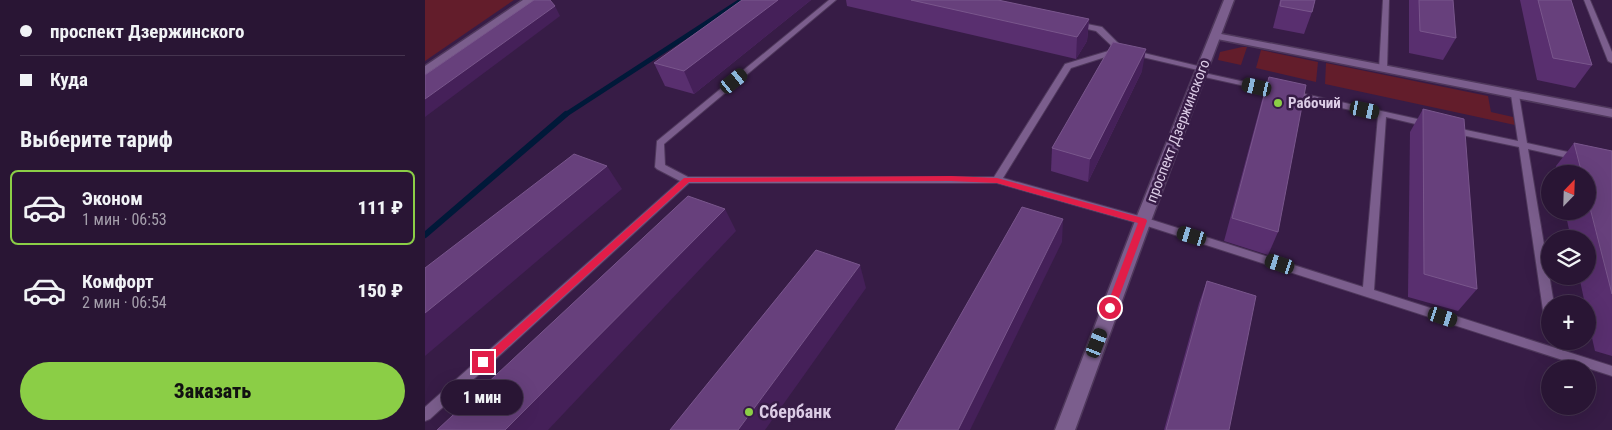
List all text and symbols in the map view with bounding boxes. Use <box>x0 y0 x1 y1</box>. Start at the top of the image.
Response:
text: проспект Дзержинского <box>50 20 245 43</box>
street label: проспект Дзержинского <box>1142 57 1214 205</box>
car <box>717 66 750 96</box>
text: Куда <box>50 68 88 91</box>
car <box>1240 76 1273 98</box>
place label: Рабочий <box>1288 94 1341 112</box>
marker: Рабочий <box>1272 97 1284 109</box>
car <box>1348 100 1381 120</box>
text: Выберите тариф <box>20 127 173 152</box>
north arrow <box>1541 165 1596 220</box>
map controls <box>1541 165 1596 415</box>
icon: car <box>22 185 67 230</box>
text: Эконом <box>82 187 143 210</box>
text: 111 ₽ <box>358 196 403 219</box>
text: 1 мин · 06:53 <box>82 210 167 229</box>
car <box>1175 224 1208 248</box>
button: layers <box>1541 230 1596 285</box>
car <box>1263 252 1296 276</box>
icon: car <box>22 268 67 313</box>
text: Комфорт <box>82 270 154 293</box>
text: 150 ₽ <box>358 279 403 302</box>
text: 2 мин · 06:54 <box>82 293 167 312</box>
button: + <box>1541 295 1596 350</box>
route start <box>1099 297 1121 319</box>
car <box>1426 305 1459 329</box>
car <box>1084 326 1109 360</box>
route end <box>472 351 494 373</box>
button: − <box>1541 360 1596 415</box>
button: Заказать <box>20 362 405 420</box>
callout: 1 мин <box>442 380 524 414</box>
text: 1 мин <box>463 388 501 407</box>
place label: Сбербанк <box>759 401 831 422</box>
marker: Сбербанк <box>743 406 755 418</box>

